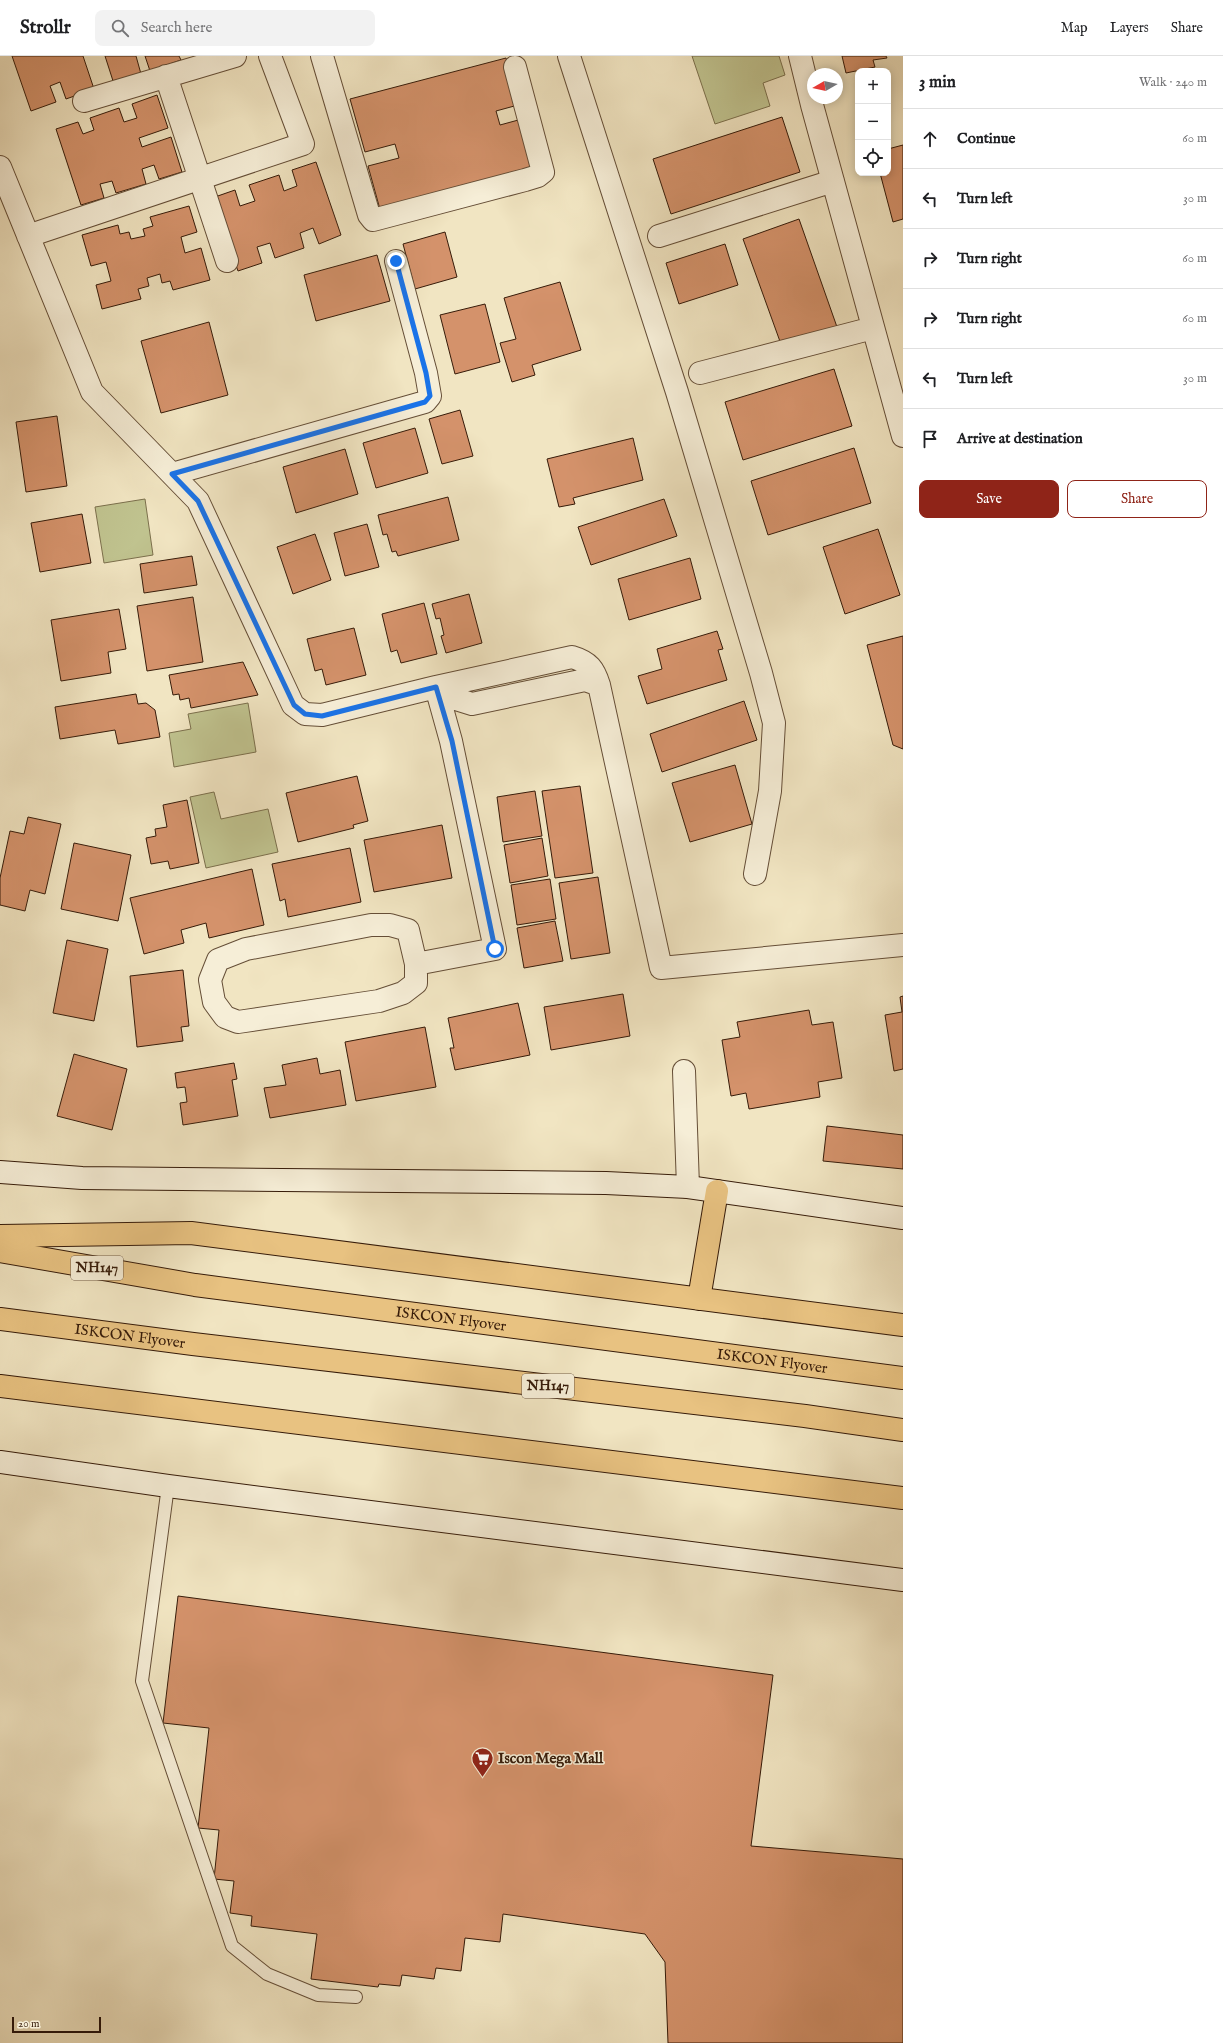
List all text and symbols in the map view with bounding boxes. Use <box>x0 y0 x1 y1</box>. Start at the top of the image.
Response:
search box <box>95 10 375 46</box>
text: Strollr <box>20 16 71 40</box>
icon: search <box>109 17 131 39</box>
text: Search here <box>141 18 212 37</box>
text: Map <box>1061 19 1088 37</box>
text: Layers <box>1110 19 1149 37</box>
text: Share <box>1171 19 1203 37</box>
north arrow <box>807 68 843 104</box>
map controls <box>855 68 891 176</box>
button: + <box>855 68 891 104</box>
text: 3 min <box>919 72 956 93</box>
text: Walk · 240 m <box>1139 74 1207 91</box>
button: − <box>855 104 891 140</box>
icon: ahead <box>919 128 941 150</box>
text: Continue <box>957 129 1015 148</box>
text: 60 m <box>1182 130 1207 147</box>
button: locate <box>855 140 891 176</box>
icon: left <box>919 188 941 210</box>
text: Turn left <box>957 189 1013 208</box>
text: 30 m <box>1183 190 1207 207</box>
icon: right <box>919 248 941 270</box>
text: Turn right <box>957 249 1022 268</box>
text: 60 m <box>1182 250 1207 267</box>
route end <box>387 252 405 270</box>
icon: right <box>919 308 941 330</box>
text: Turn right <box>957 309 1022 328</box>
text: 60 m <box>1182 310 1207 327</box>
icon: left <box>919 368 941 390</box>
text: Turn left <box>957 369 1013 388</box>
text: 30 m <box>1183 370 1207 387</box>
icon: arrive <box>919 428 941 450</box>
text: Arrive at destination <box>957 429 1083 448</box>
button: Save <box>919 480 1059 518</box>
button: Share <box>1067 480 1207 518</box>
route start <box>486 940 504 958</box>
road number: NH147 <box>71 1256 123 1280</box>
street label: ISKCON Flyover <box>394 1302 508 1335</box>
street label: ISKCON Flyover <box>73 1319 187 1352</box>
street label: ISKCON Flyover <box>716 1344 829 1378</box>
road number: NH147 <box>522 1374 574 1398</box>
supermarket icon: Iscon Mega Mall <box>469 1745 495 1778</box>
place label: Iscon Mega Mall <box>498 1749 604 1768</box>
scale bar <box>12 2015 101 2034</box>
text: 20 m <box>18 2017 39 2031</box>

